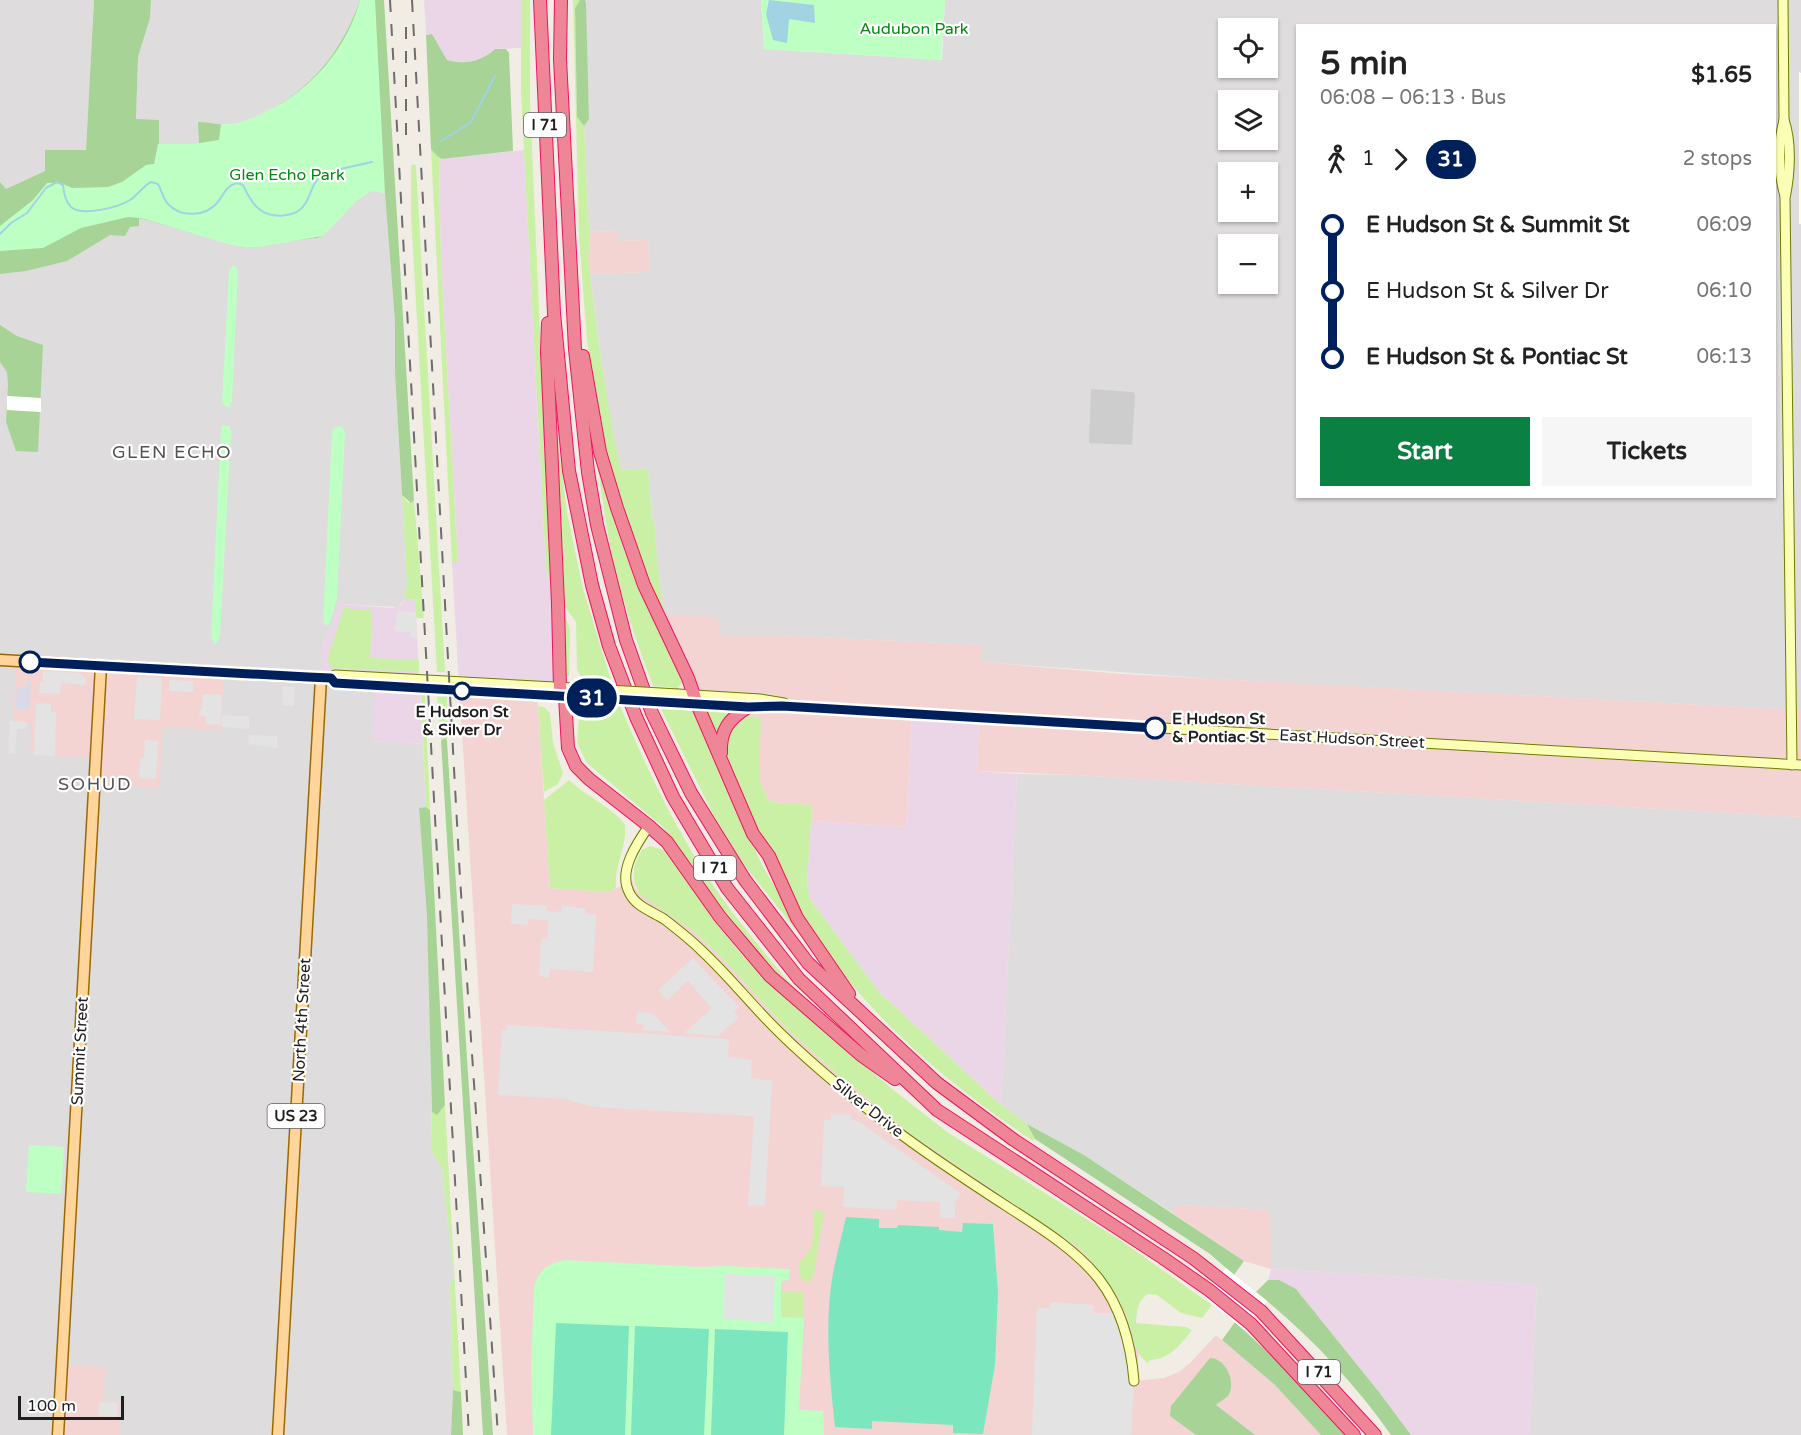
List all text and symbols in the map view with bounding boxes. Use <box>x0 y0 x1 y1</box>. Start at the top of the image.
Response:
map controls <box>1218 18 1278 294</box>
button: locate <box>1218 18 1278 78</box>
park label: Audubon Park <box>859 19 969 39</box>
text: 5 min <box>1320 44 1408 83</box>
text: $1.65 <box>1691 62 1752 88</box>
text: 06:08 – 06:13 · Bus <box>1320 86 1506 110</box>
button: layers <box>1218 90 1278 150</box>
road number: I 71 <box>524 113 566 137</box>
icon: walk <box>1320 143 1353 176</box>
icon: forward <box>1384 143 1417 176</box>
text: 1 <box>1362 147 1375 171</box>
text: 31 <box>1438 147 1464 172</box>
text: 2 stops <box>1683 147 1752 171</box>
button: + <box>1218 162 1278 222</box>
park label: Glen Echo Park <box>229 165 345 185</box>
text: E Hudson St & Summit St <box>1366 212 1630 238</box>
text: 06:09 <box>1697 213 1752 237</box>
button: − <box>1218 234 1278 294</box>
text: E Hudson St & Silver Dr <box>1366 278 1609 304</box>
text: 06:10 <box>1697 279 1752 303</box>
text: E Hudson St & Pontiac St <box>1366 344 1628 370</box>
text: 06:13 <box>1697 345 1752 369</box>
button: Start <box>1320 417 1530 486</box>
button: Tickets <box>1542 417 1752 486</box>
district label: GLEN ECHO <box>112 441 232 463</box>
unlabelled marker <box>19 651 41 673</box>
line badge: 31 <box>565 678 619 718</box>
marker: E Hudson St & Silver Dr <box>453 682 471 700</box>
text: 31 <box>579 686 605 711</box>
place label: E Hudson St & Silver Dr <box>415 702 509 740</box>
place label: E Hudson St & Pontiac St <box>1172 709 1266 747</box>
marker: E Hudson St & Pontiac St <box>1144 717 1166 739</box>
street label: East Hudson Street <box>1279 725 1425 753</box>
district label: SOHUD <box>58 773 132 795</box>
road number: I 71 <box>694 856 736 880</box>
street label: North 4th Street <box>289 957 315 1083</box>
street label: Summit Street <box>67 996 93 1106</box>
street label: Silver Drive <box>828 1074 908 1142</box>
road number: US 23 <box>268 1104 324 1128</box>
road number: I 71 <box>1298 1360 1340 1384</box>
scale bar <box>18 1393 124 1420</box>
text: 100 m <box>27 1396 76 1416</box>

